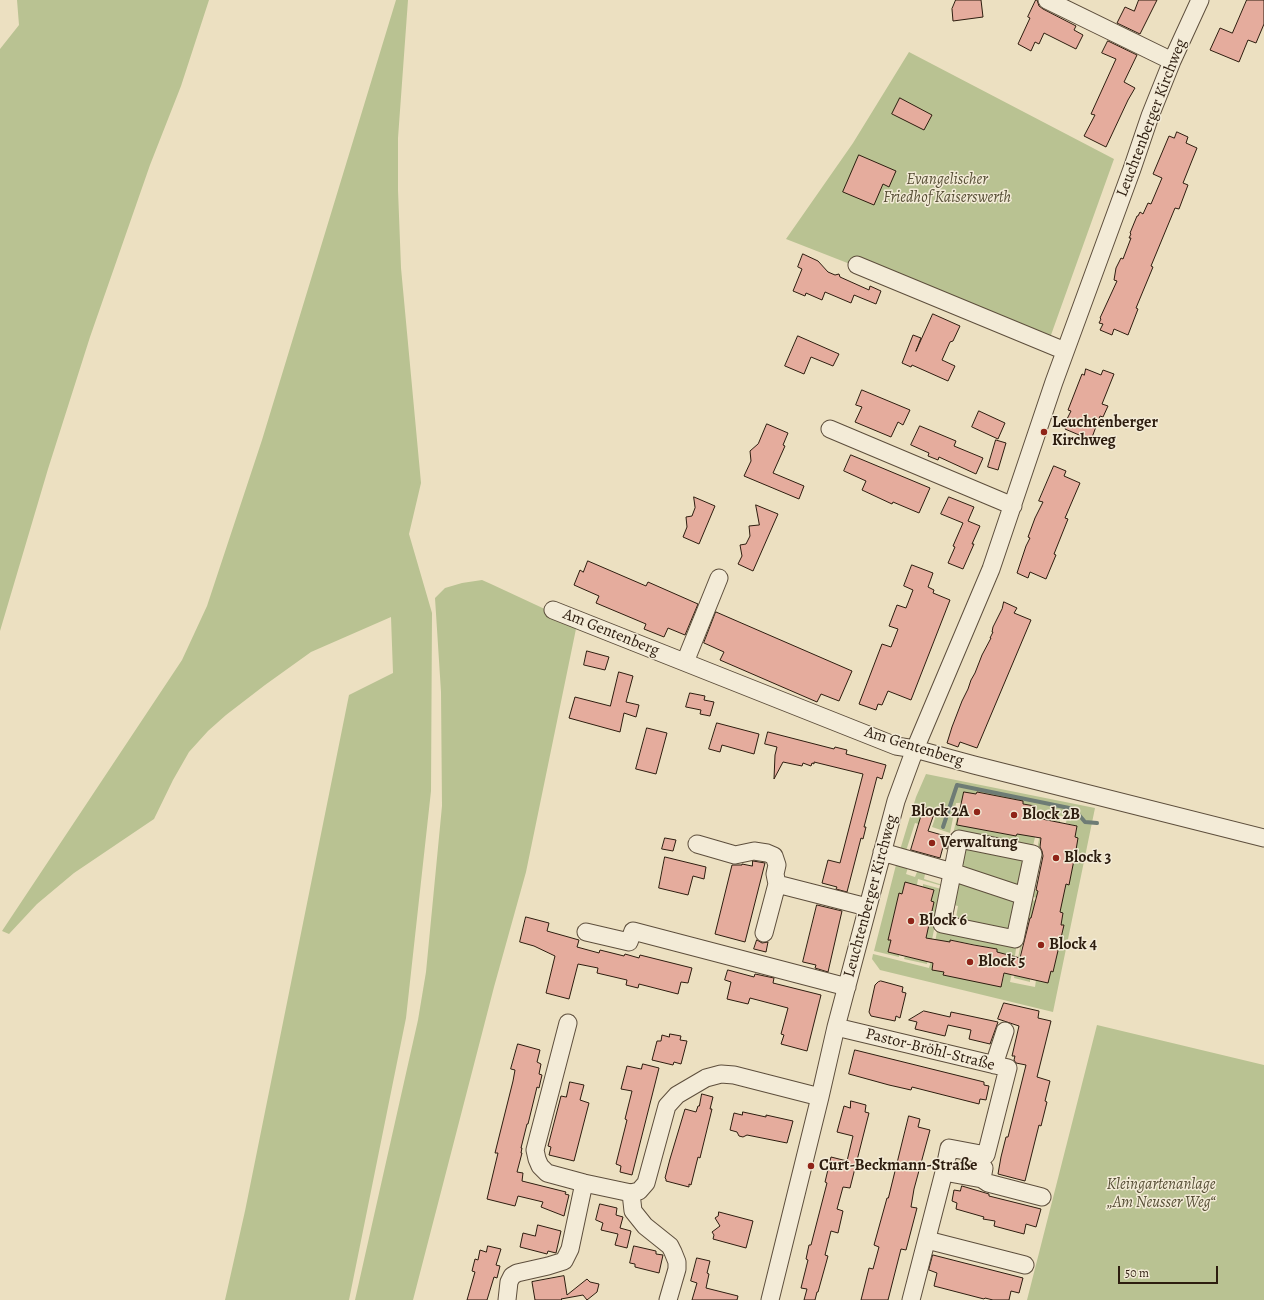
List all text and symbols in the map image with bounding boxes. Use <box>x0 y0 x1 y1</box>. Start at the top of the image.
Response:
street label: Leuchtenberger Kirchweg <box>1113 36 1191 200</box>
park label: Evangelischer Friedhof Kaiserswerth <box>883 170 1011 208</box>
place label: Leuchtenberger Kirchweg <box>1052 413 1158 451</box>
marker: Leuchtenberger Kirchweg <box>1039 427 1049 437</box>
street label: Am Gentenberg <box>560 605 662 661</box>
street label: Am Gentenberg <box>862 723 966 771</box>
place label: Block 2A <box>911 802 969 822</box>
place label: Block 2B <box>1022 805 1080 825</box>
marker: Block 2A <box>972 807 982 817</box>
marker: Block 2B <box>1009 810 1019 820</box>
street label: Leuchtenberger Kirchweg <box>840 812 902 980</box>
place label: Verwaltung <box>940 833 1018 853</box>
marker: Verwaltung <box>927 838 937 848</box>
place label: Block 3 <box>1064 848 1111 868</box>
marker: Block 3 <box>1051 853 1061 863</box>
place label: Block 6 <box>919 911 967 931</box>
marker: Block 6 <box>906 916 916 926</box>
place label: Block 4 <box>1049 935 1097 955</box>
marker: Block 4 <box>1036 940 1046 950</box>
place label: Block 5 <box>978 952 1025 972</box>
marker: Block 5 <box>965 957 975 967</box>
street label: Pastor-Bröhl-Straße <box>863 1025 997 1075</box>
place label: Curt-Beckmann-Straße <box>819 1156 978 1176</box>
marker: Curt-Beckmann-Straße <box>806 1161 816 1171</box>
park label: Kleingartenanlage „Am Neusser Weg“ <box>1106 1175 1216 1213</box>
scale bar <box>1120 1258 1220 1284</box>
text: 50 m <box>1125 1265 1149 1281</box>

